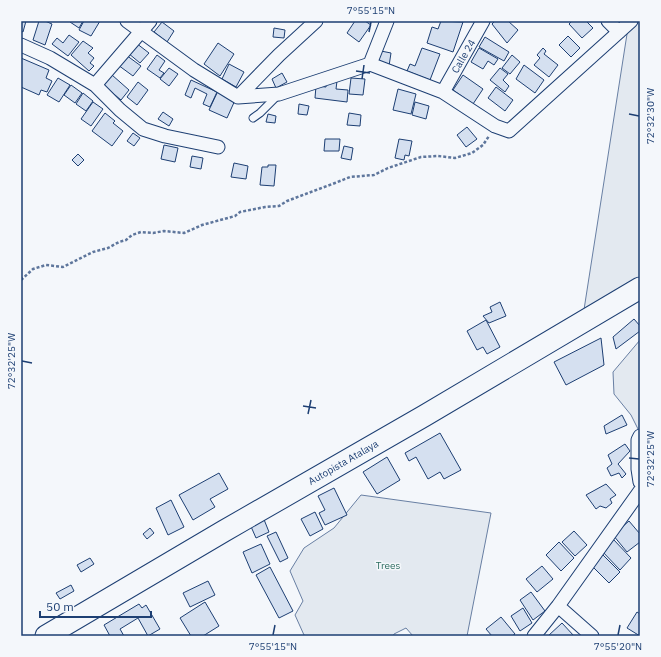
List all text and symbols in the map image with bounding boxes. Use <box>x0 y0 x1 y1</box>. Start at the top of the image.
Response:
text: 7°55'15"N <box>347 4 395 17</box>
street label: Calle 24 <box>449 37 478 75</box>
text: 72°32'30"W <box>644 88 657 144</box>
text: 72°32'25"W <box>5 333 18 389</box>
text: 72°32'25"W <box>644 431 657 487</box>
street label: Autopista Atalaya <box>306 437 381 488</box>
park label: Trees <box>376 559 400 572</box>
scale bar <box>40 593 151 619</box>
text: 50 m <box>46 599 74 614</box>
text: 7°55'15"N <box>249 640 297 653</box>
text: 7°55'20"N <box>594 640 642 653</box>

